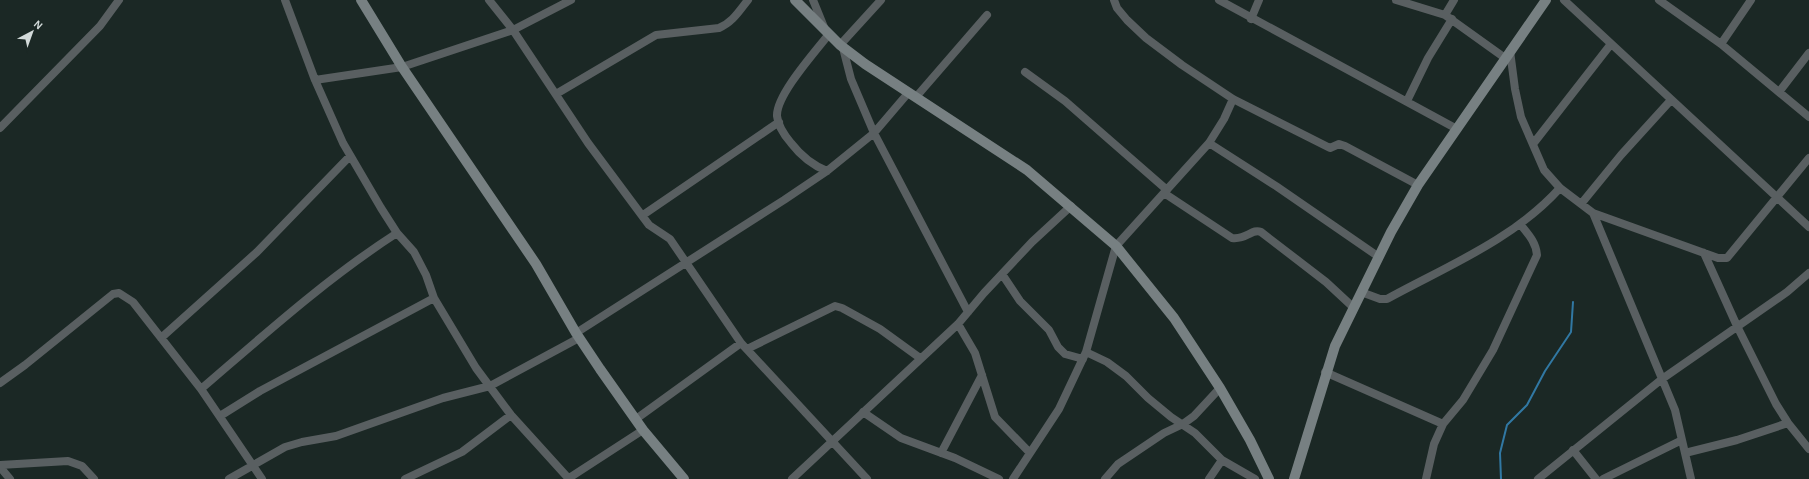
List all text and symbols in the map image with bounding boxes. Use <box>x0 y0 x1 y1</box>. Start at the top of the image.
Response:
north arrow <box>12 12 52 52</box>
text: N <box>32 18 45 31</box>

